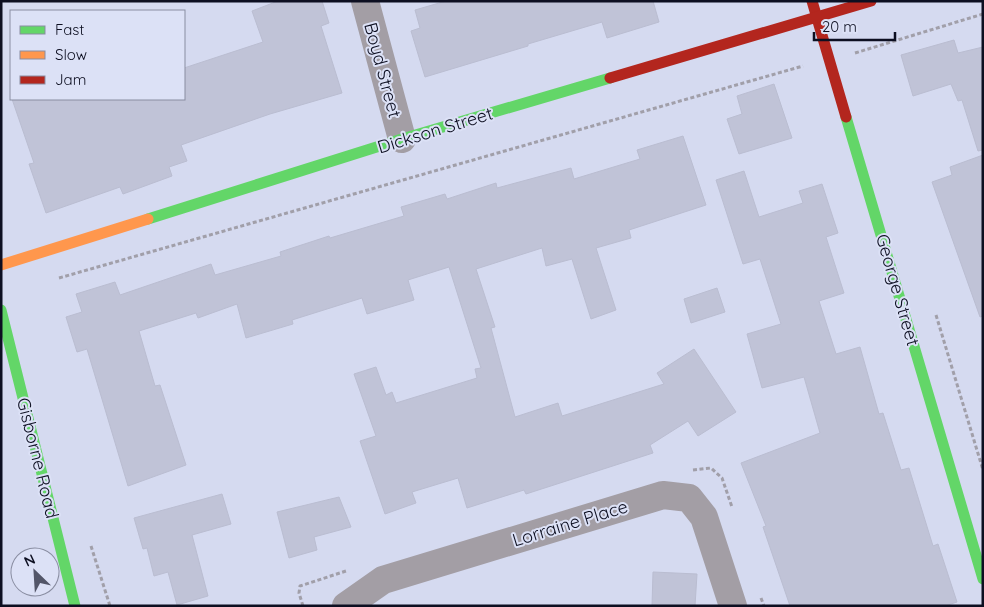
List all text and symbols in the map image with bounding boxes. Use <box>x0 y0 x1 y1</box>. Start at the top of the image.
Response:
legend <box>10 10 185 100</box>
scale bar <box>814 10 895 42</box>
text: 20 m <box>822 17 857 36</box>
text: Fast <box>55 20 84 39</box>
street label: Boyd Street <box>359 20 407 120</box>
text: Slow <box>55 45 87 64</box>
text: Jam <box>55 70 86 89</box>
street label: Dickson Street <box>375 102 495 158</box>
street label: George Street <box>871 231 925 349</box>
street label: Gisborne Road <box>12 395 64 521</box>
street label: Lorraine Place <box>509 495 631 551</box>
north arrow <box>10 547 60 597</box>
text: N <box>21 550 38 571</box>

